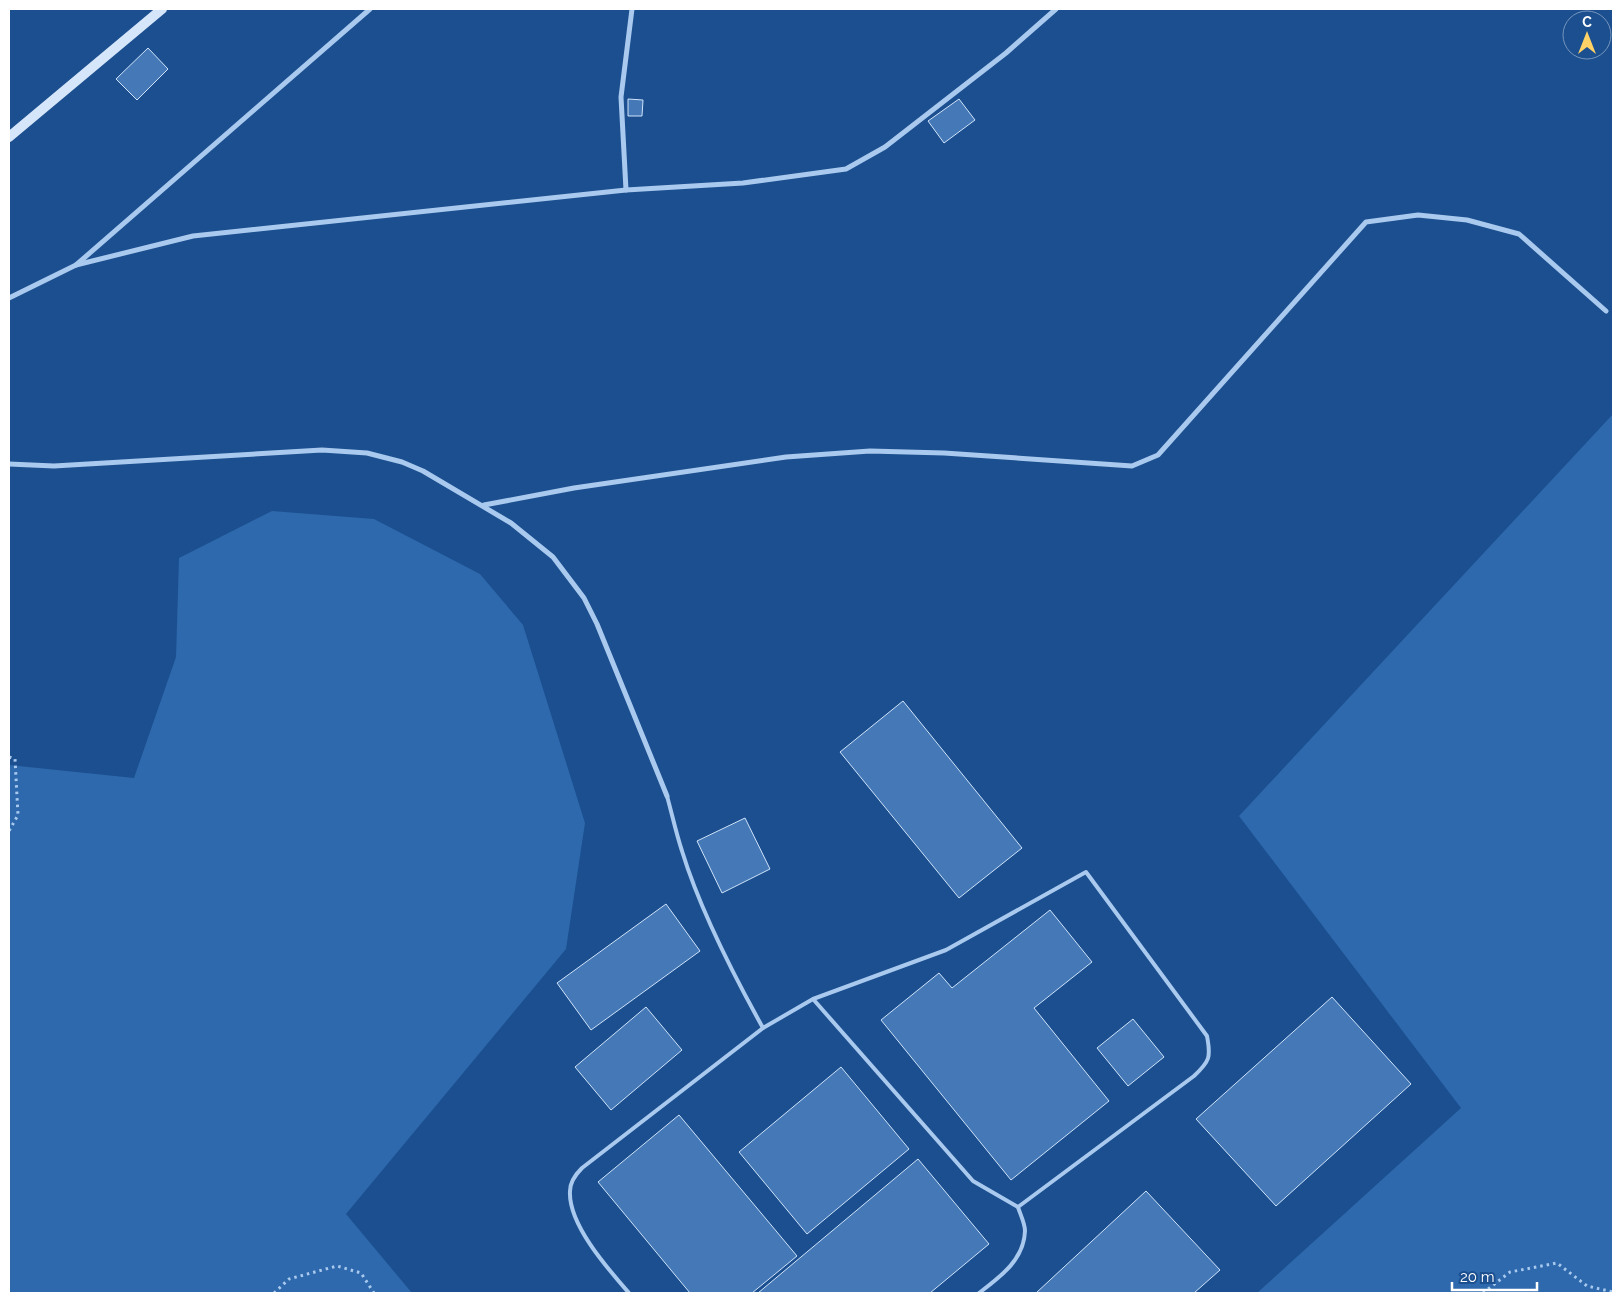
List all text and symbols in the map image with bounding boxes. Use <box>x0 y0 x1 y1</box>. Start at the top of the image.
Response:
north arrow <box>1562 10 1612 60</box>
text: С <box>1582 14 1592 30</box>
scale bar <box>1452 1260 1537 1292</box>
text: 20 m <box>1460 1268 1495 1286</box>

